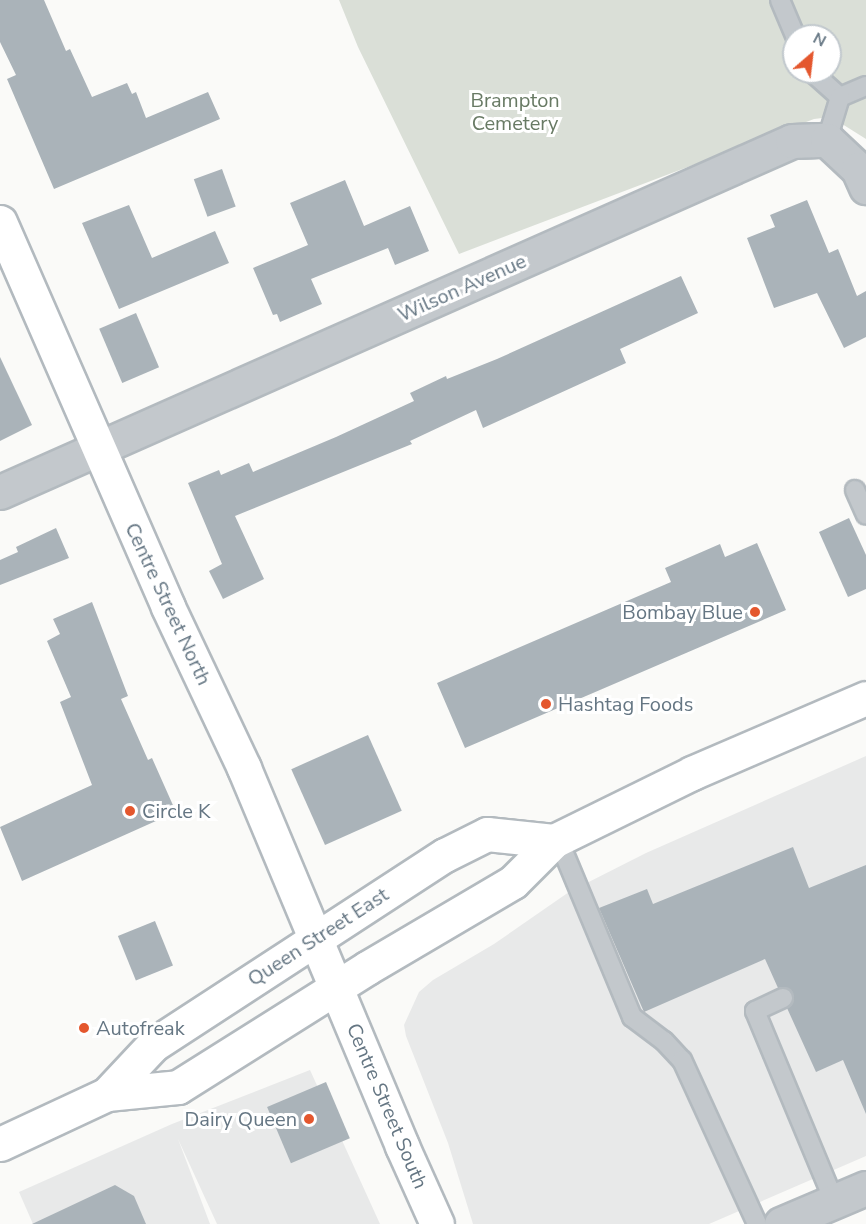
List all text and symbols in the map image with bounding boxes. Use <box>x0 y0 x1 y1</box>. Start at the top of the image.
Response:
north arrow <box>782 24 842 84</box>
text: N <box>809 27 830 52</box>
park label: Brampton Cemetery <box>470 88 560 135</box>
street label: Wilson Avenue <box>394 249 530 327</box>
street label: Centre Street North <box>120 519 216 689</box>
place label: Bombay Blue <box>622 600 743 624</box>
marker: Bombay Blue <box>748 605 762 619</box>
place label: Hashtag Foods <box>558 692 693 716</box>
marker: Hashtag Foods <box>539 697 553 711</box>
place label: Circle K <box>142 799 210 823</box>
marker: Circle K <box>123 804 137 818</box>
street label: Queen Street East <box>243 883 393 991</box>
place label: Autofreak <box>96 1016 185 1040</box>
street label: Centre Street South <box>341 1020 433 1192</box>
marker: Autofreak <box>77 1021 91 1035</box>
place label: Dairy Queen <box>185 1107 297 1131</box>
marker: Dairy Queen <box>302 1112 316 1126</box>

